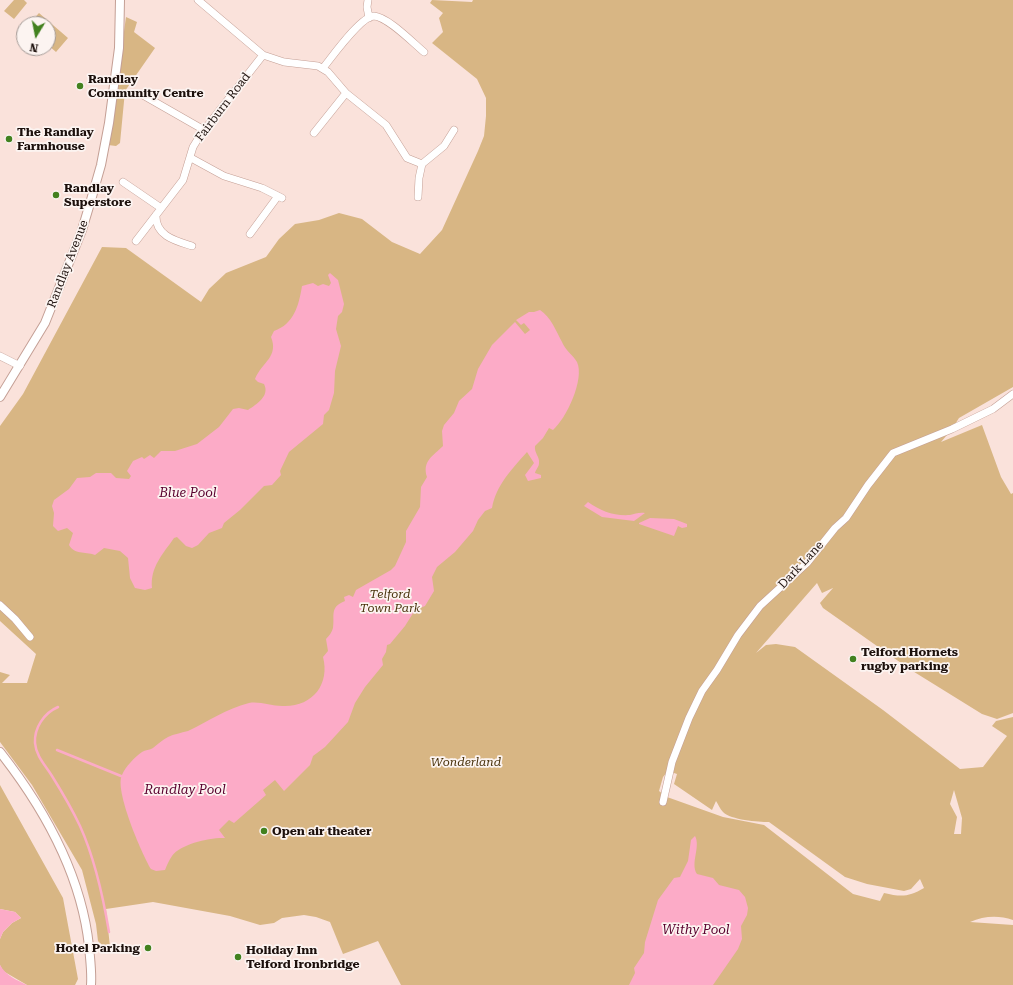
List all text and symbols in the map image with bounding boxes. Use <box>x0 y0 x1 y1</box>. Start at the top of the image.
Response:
north arrow <box>16 16 56 56</box>
text: N <box>29 40 39 54</box>
street label: Fairburn Road <box>192 70 254 144</box>
place label: Randlay Community Centre <box>88 72 204 100</box>
marker: Randlay Community Centre <box>75 81 85 91</box>
place label: The Randlay Farmhouse <box>17 125 94 153</box>
marker: The Randlay Farmhouse <box>4 134 14 144</box>
place label: Randlay Superstore <box>64 181 131 209</box>
marker: Randlay Superstore <box>51 190 61 200</box>
street label: Randlay Avenue <box>45 218 91 310</box>
water label: Blue Pool <box>159 485 217 501</box>
street label: Dark Lane <box>775 538 827 592</box>
park label: Telford Town Park <box>360 587 420 615</box>
place label: Telford Hornets rugby parking <box>861 645 958 673</box>
marker: Telford Hornets rugby parking <box>848 654 858 664</box>
park label: Wonderland <box>431 755 501 769</box>
water label: Randlay Pool <box>144 782 226 798</box>
place label: Open air theater <box>272 824 372 838</box>
marker: Open air theater <box>259 826 269 836</box>
water label: Withy Pool <box>662 922 730 938</box>
place label: Hotel Parking <box>56 941 140 955</box>
marker: Hotel Parking <box>143 943 153 953</box>
place label: Holiday Inn Telford Ironbridge <box>246 943 359 971</box>
marker: Holiday Inn Telford Ironbridge <box>233 952 243 962</box>

